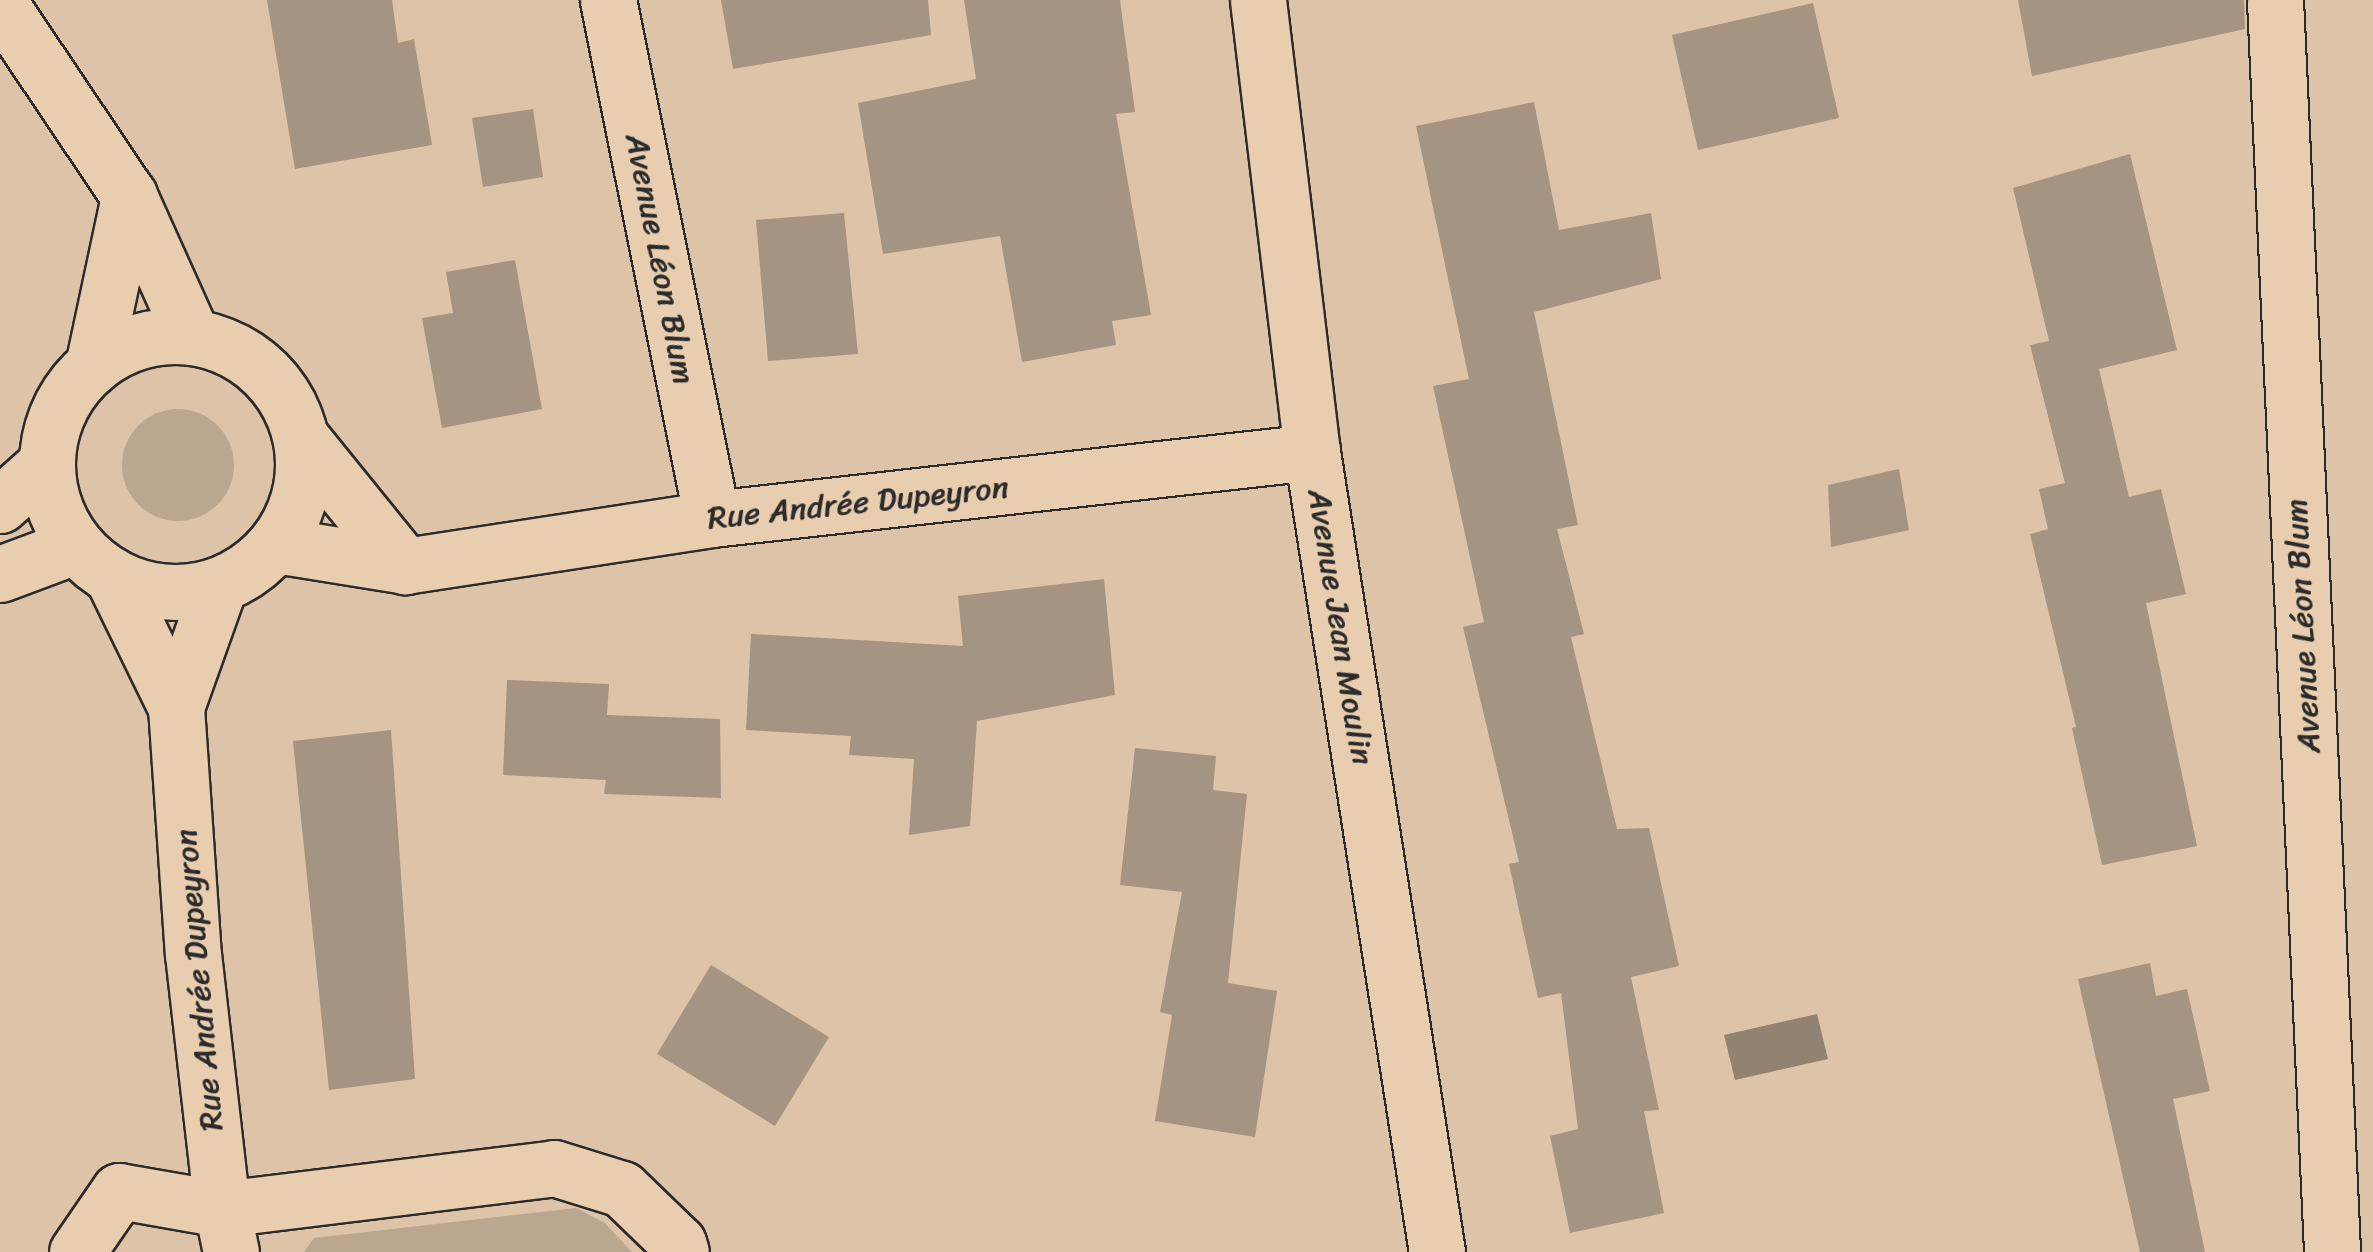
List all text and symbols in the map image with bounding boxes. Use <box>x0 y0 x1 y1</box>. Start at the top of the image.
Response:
street label: Avenue Léon Blum <box>617 130 703 388</box>
street label: Rue Andrée Dupeyron <box>705 468 1011 538</box>
street label: Avenue Jean Moulin <box>1299 487 1381 767</box>
street label: Avenue Léon Blum <box>2277 498 2329 754</box>
street label: Rue Andrée Dupeyron <box>167 827 231 1133</box>

